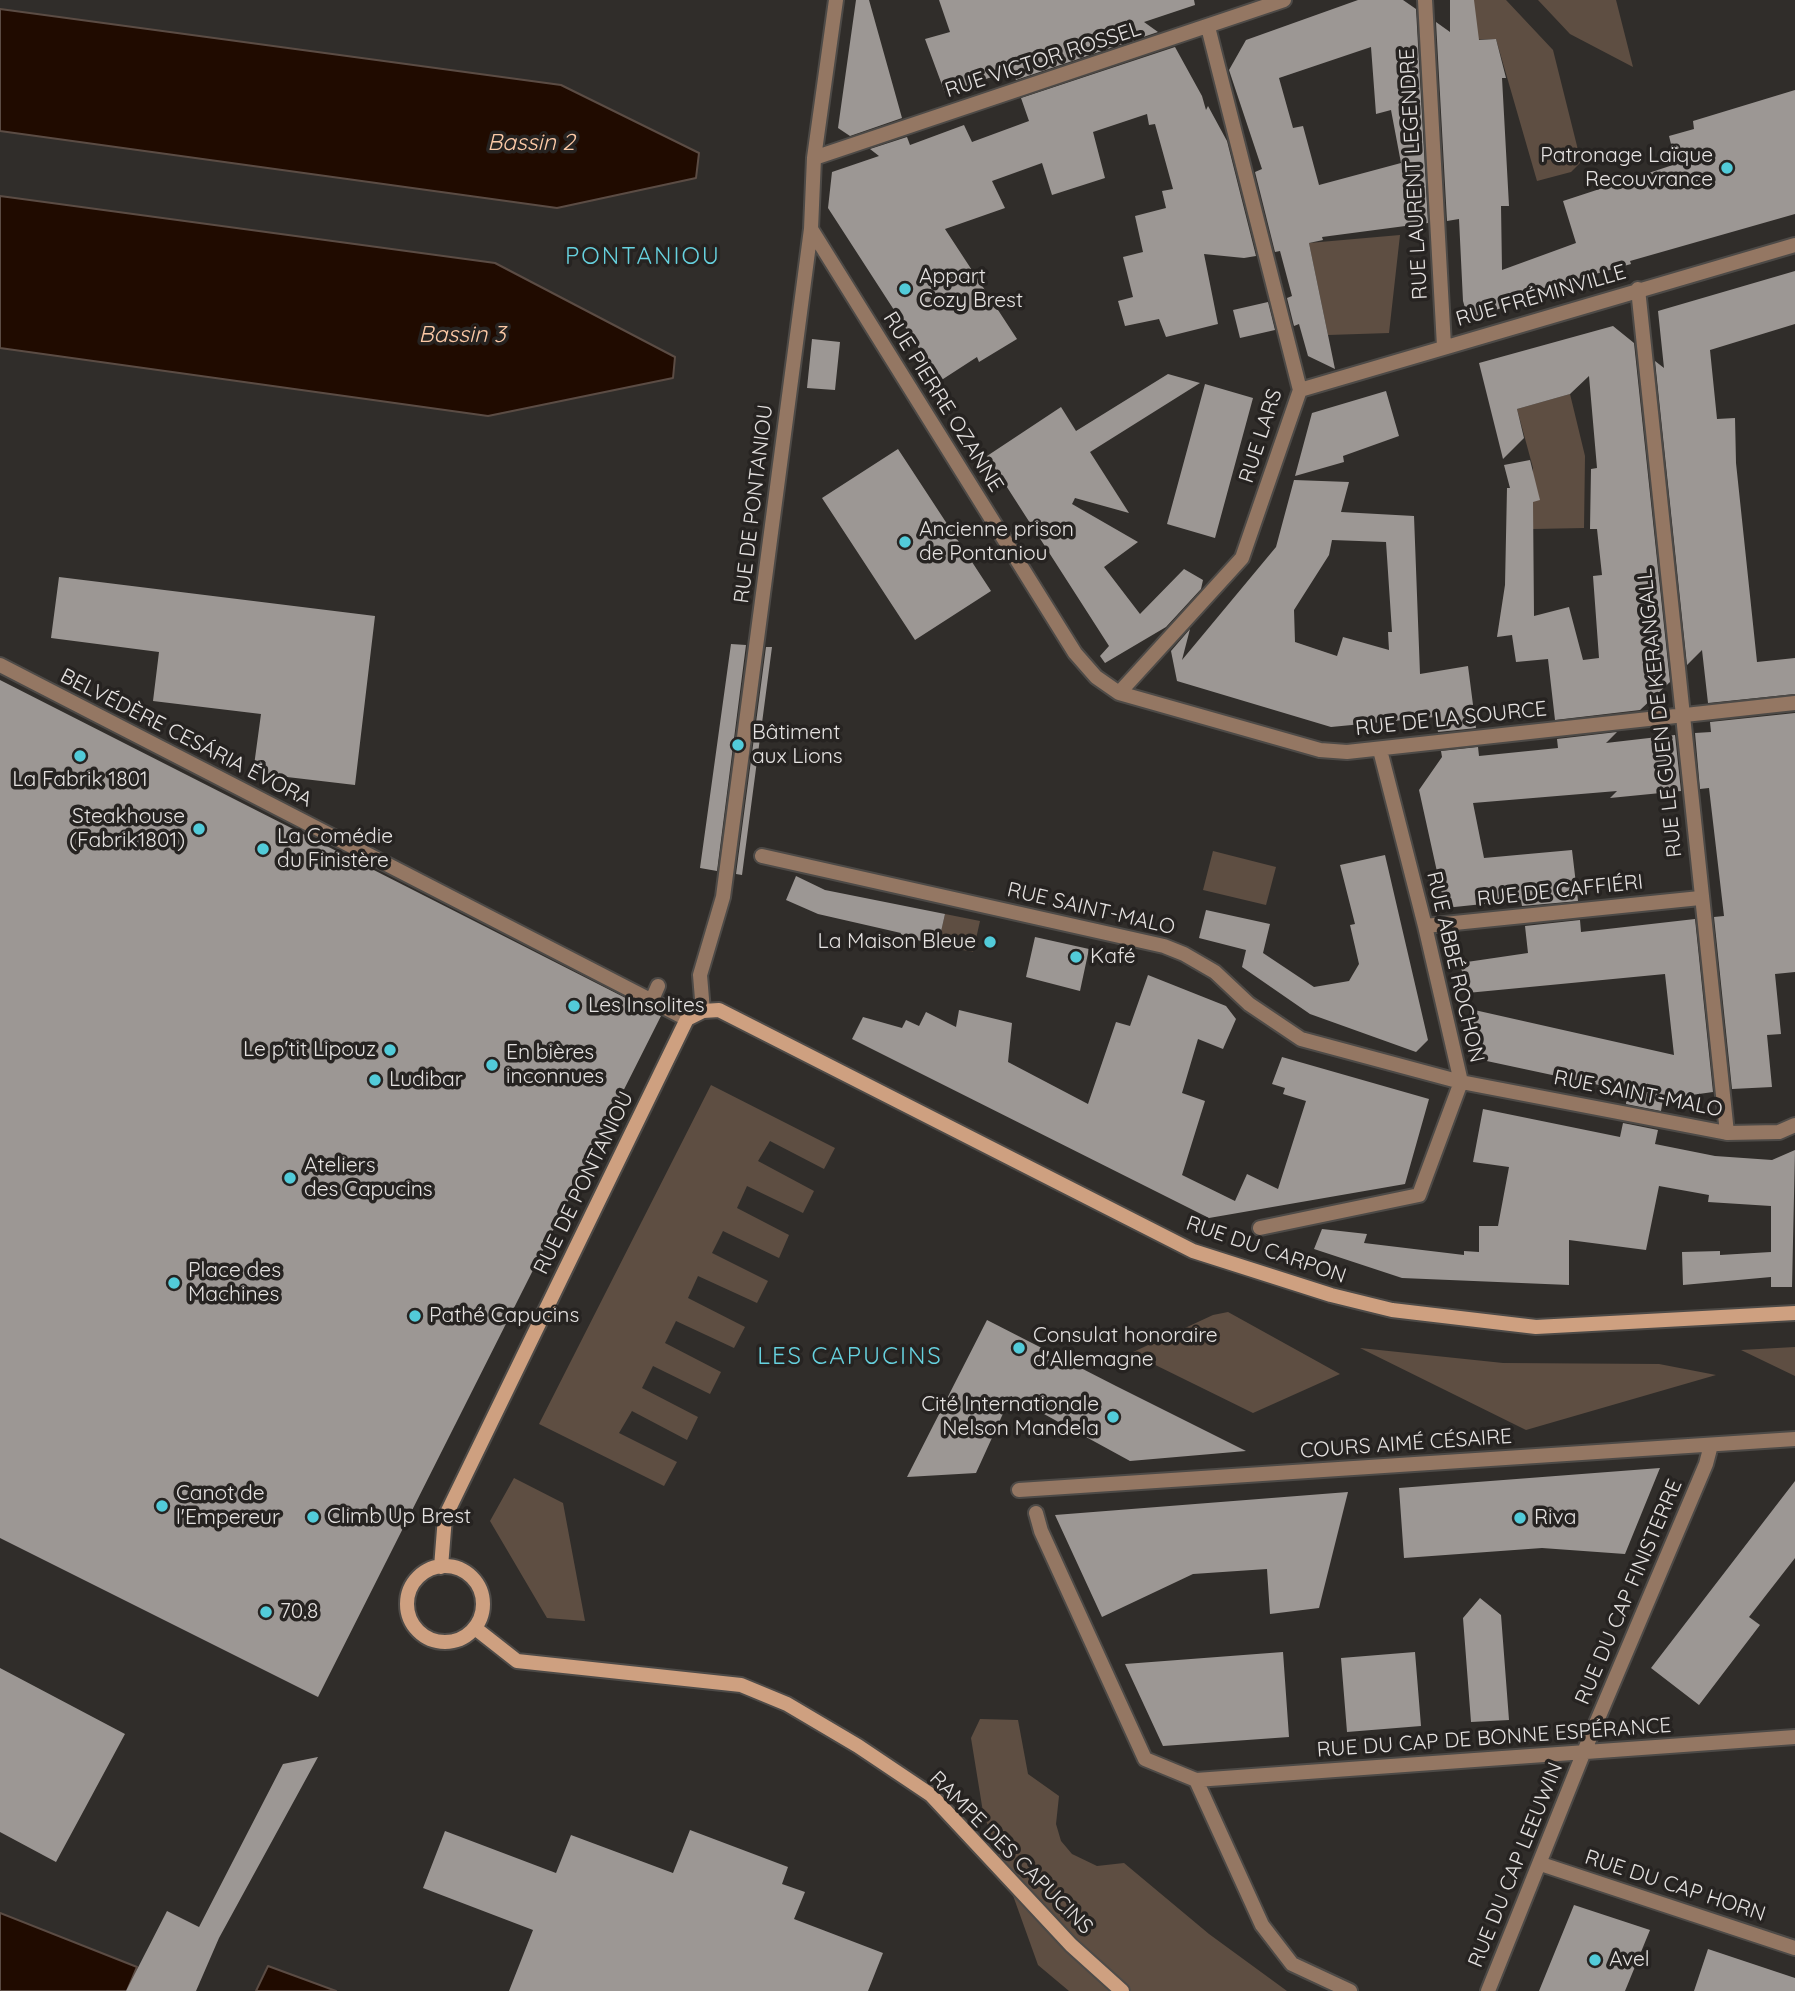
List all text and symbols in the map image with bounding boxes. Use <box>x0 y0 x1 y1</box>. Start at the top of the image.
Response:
street label: RUE VICTOR ROSSEL <box>942 16 1144 104</box>
street label: RUE LAURENT LEGENDRE <box>1395 48 1433 300</box>
water label: Bassin 2 <box>487 129 575 157</box>
place label: Patronage Laïque Recouvrance <box>1540 143 1713 193</box>
marker: Patronage Laïque Recouvrance <box>1719 160 1735 176</box>
district label: PONTANIOU <box>566 243 720 271</box>
street label: RUE FRÉMINVILLE <box>1453 260 1629 332</box>
place label: Appart Cozy Brest <box>919 264 1023 314</box>
marker: Appart Cozy Brest <box>897 281 913 297</box>
street label: RUE PIERRE OZANNE <box>877 307 1009 497</box>
water label: Bassin 3 <box>418 321 506 349</box>
street label: RUE LARS <box>1234 386 1288 486</box>
street label: RUE DE PONTANIOU <box>729 403 779 605</box>
place label: Ancienne prison de Pontaniou <box>919 517 1074 567</box>
marker: Ancienne prison de Pontaniou <box>897 534 913 550</box>
street label: RUE LE GUEN DE KERANGALL <box>1632 567 1688 859</box>
street label: BELVÉDÈRE CESÁRIA ÉVORA <box>56 663 316 813</box>
street label: RUE DE LA SOURCE <box>1354 696 1548 742</box>
place label: Bâtiment aux Lions <box>752 720 843 770</box>
marker: Bâtiment aux Lions <box>730 737 746 753</box>
marker: La Fabrik 1801 <box>72 748 88 764</box>
place label: La Fabrik 1801 <box>12 767 148 793</box>
place label: Steakhouse (Fabrik1801) <box>69 804 185 854</box>
marker: Steakhouse (Fabrik1801) <box>191 821 207 837</box>
place label: La Comédie du Finistère <box>277 824 393 874</box>
marker: La Comédie du Finistère <box>255 841 271 857</box>
street label: RUE ABBÉ ROCHON <box>1421 869 1489 1065</box>
street label: RUE DE CAFFIÉRI <box>1476 870 1644 912</box>
street label: RUE SAINT-MALO <box>1005 877 1177 941</box>
place label: La Maison Bleue <box>817 929 976 955</box>
marker: La Maison Bleue <box>982 934 998 950</box>
place label: Kafé <box>1090 944 1136 970</box>
marker: Kafé <box>1068 949 1084 965</box>
place label: Les Insolites <box>588 993 705 1019</box>
marker: Les Insolites <box>566 998 582 1014</box>
place label: Le p'tit Lipouz <box>243 1037 376 1063</box>
place label: En bières inconnues <box>506 1040 604 1090</box>
marker: Le p'tit Lipouz <box>382 1042 398 1058</box>
marker: En bières inconnues <box>484 1057 500 1073</box>
street label: RUE SAINT-MALO <box>1551 1065 1725 1123</box>
place label: Ludibar <box>389 1067 463 1093</box>
marker: Ludibar <box>367 1072 383 1088</box>
street label: RUE DE PONTANIOU <box>529 1088 639 1278</box>
place label: Ateliers des Capucins <box>304 1153 433 1203</box>
marker: Ateliers des Capucins <box>282 1170 298 1186</box>
street label: RUE DU CARPON <box>1183 1211 1349 1289</box>
place label: Place des Machines <box>188 1258 281 1308</box>
marker: Place des Machines <box>166 1275 182 1291</box>
place label: Pathé Capucins <box>429 1303 579 1329</box>
marker: Pathé Capucins <box>407 1308 423 1324</box>
place label: Consulat honoraire d'Allemagne <box>1033 1323 1218 1373</box>
marker: Consulat honoraire d'Allemagne <box>1011 1340 1027 1356</box>
district label: LES CAPUCINS <box>759 1343 941 1371</box>
place label: Cité Internationale Nelson Mandela <box>921 1392 1099 1442</box>
marker: Cité Internationale Nelson Mandela <box>1105 1409 1121 1425</box>
street label: COURS AIMÉ CÉSAIRE <box>1299 1424 1513 1464</box>
street label: RUE DU CAP FINISTERRE <box>1570 1476 1688 1708</box>
place label: Canot de l'Empereur <box>176 1481 280 1531</box>
marker: Canot de l'Empereur <box>154 1498 170 1514</box>
place label: Climb Up Brest <box>327 1504 471 1530</box>
place label: Riva <box>1534 1505 1576 1531</box>
marker: Climb Up Brest <box>305 1509 321 1525</box>
marker: Riva <box>1512 1510 1528 1526</box>
place label: 70.8 <box>280 1599 318 1625</box>
marker: 70.8 <box>258 1604 274 1620</box>
street label: RUE DU CAP DE BONNE ESPÉRANCE <box>1316 1713 1672 1763</box>
street label: RUE DU CAP LEEUWIN <box>1463 1759 1569 1971</box>
street label: RAMPE DES CAPUCINS <box>924 1766 1098 1940</box>
street label: RUE DU CAP HORN <box>1581 1845 1769 1927</box>
place label: Avel <box>1609 1947 1650 1973</box>
marker: Avel <box>1587 1952 1603 1968</box>

